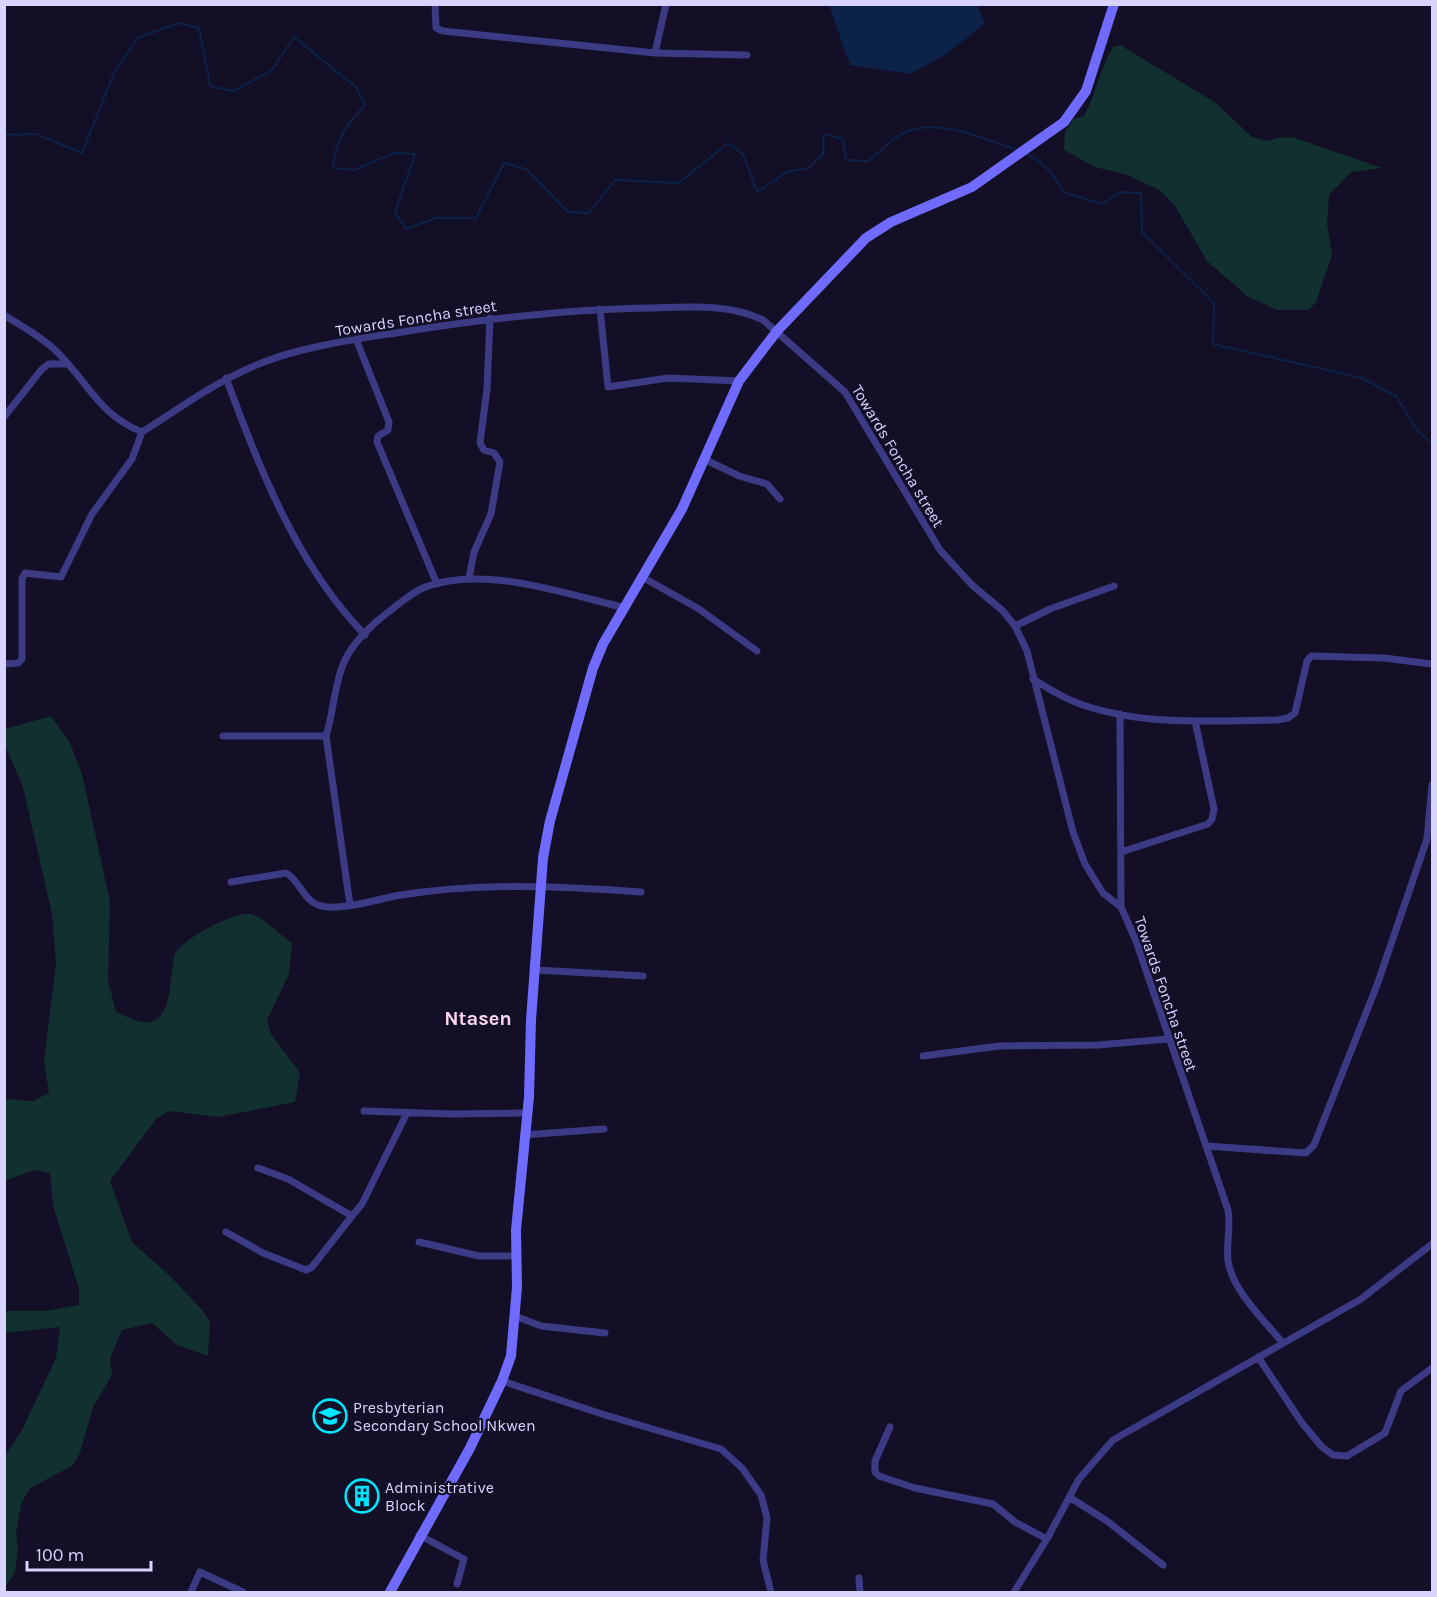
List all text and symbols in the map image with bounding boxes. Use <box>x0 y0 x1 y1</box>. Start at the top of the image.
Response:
street label: Towards Foncha street <box>334 296 498 340</box>
street label: Towards Foncha street <box>848 381 948 531</box>
street label: Towards Foncha street <box>1131 914 1201 1074</box>
district label: Ntasen <box>444 1007 512 1030</box>
school or university icon: Presbyterian Secondary School Nkwen <box>312 1398 348 1434</box>
place label: Presbyterian Secondary School Nkwen <box>353 1398 536 1435</box>
building icon: Administrative Block <box>344 1478 380 1514</box>
place label: Administrative Block <box>385 1478 494 1515</box>
scale bar <box>27 1534 152 1572</box>
text: 100 m <box>36 1544 84 1566</box>

